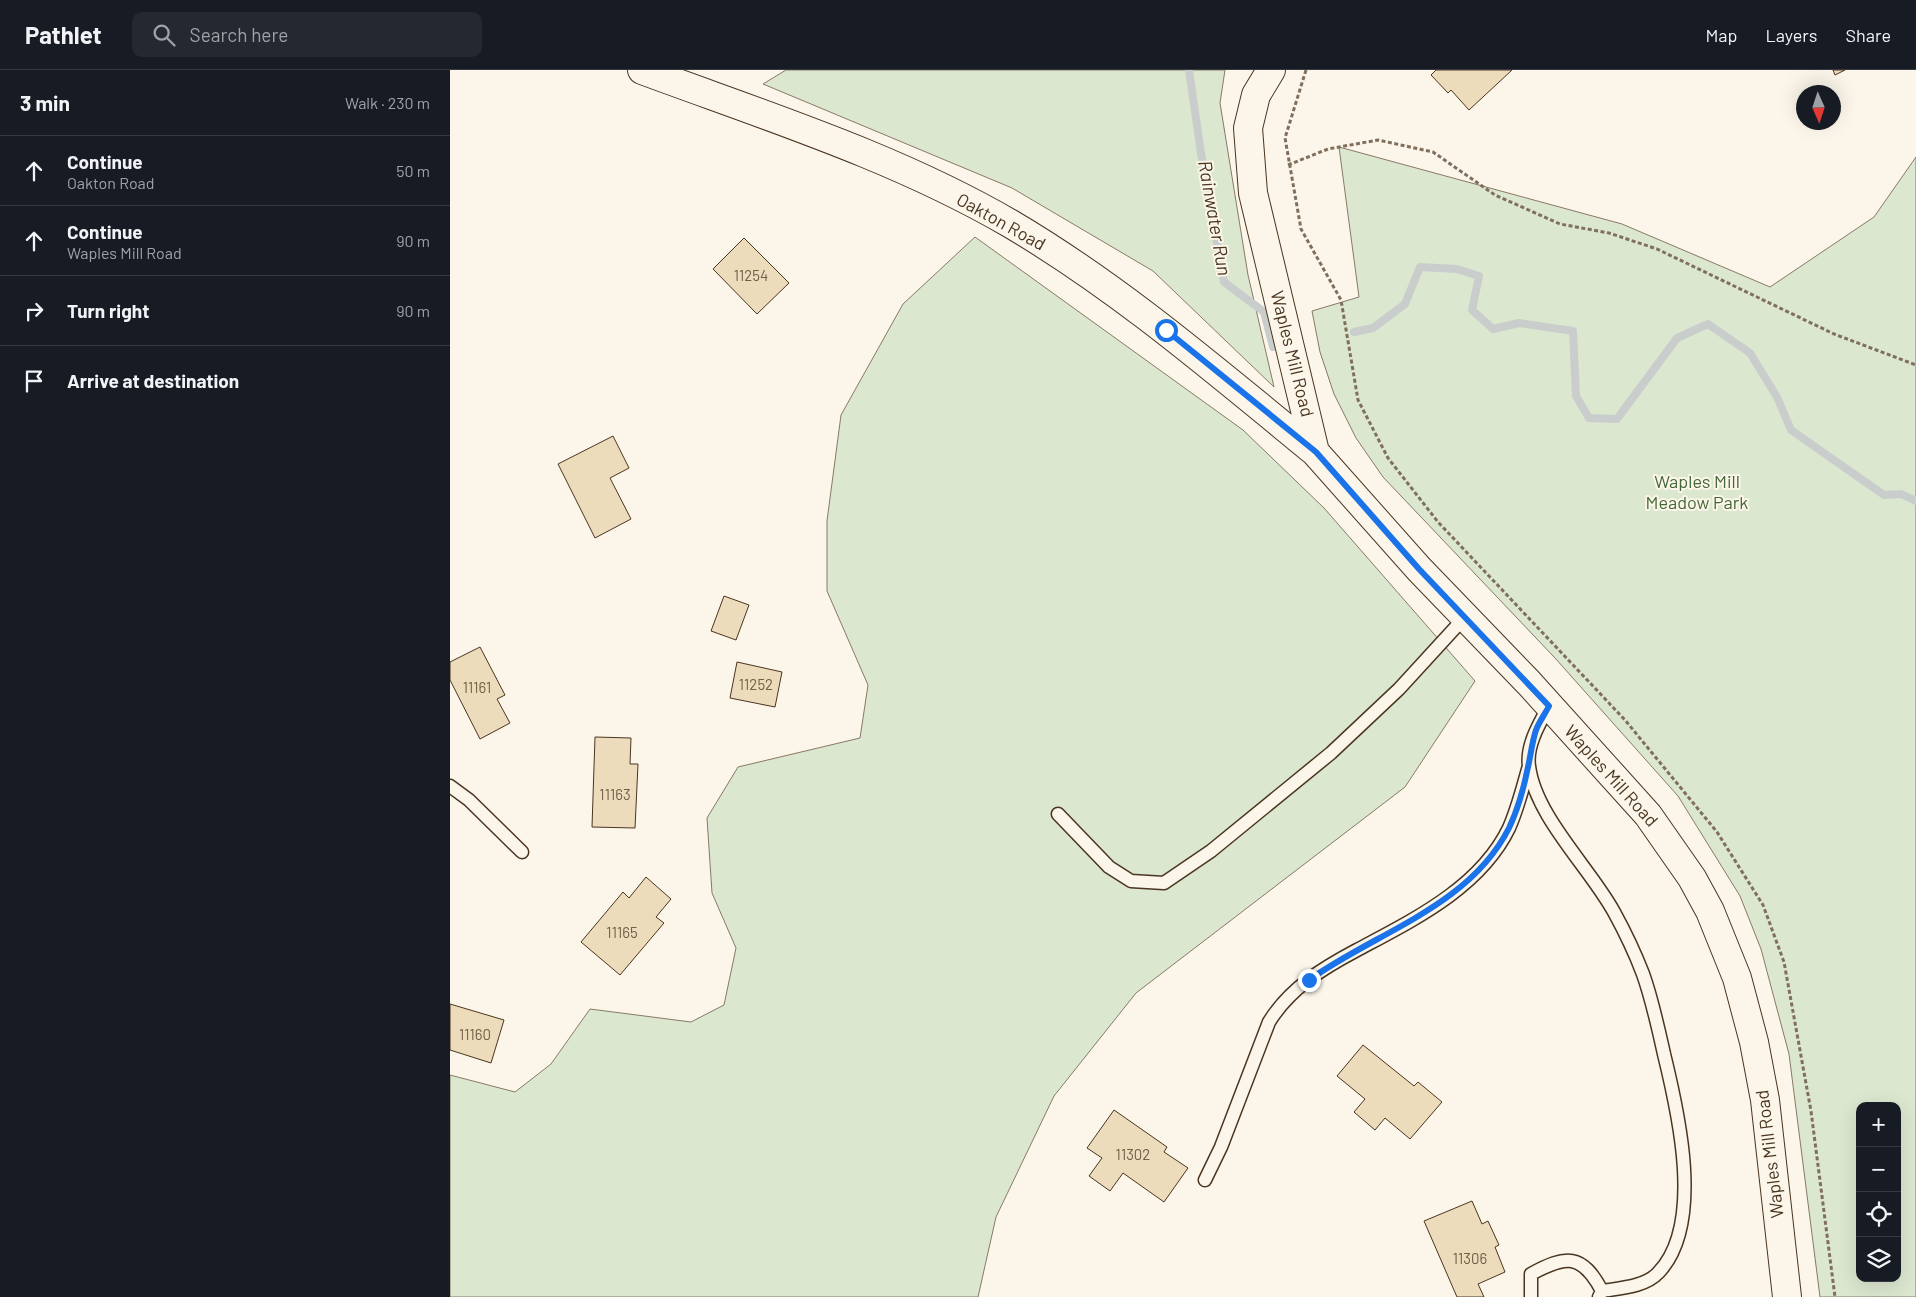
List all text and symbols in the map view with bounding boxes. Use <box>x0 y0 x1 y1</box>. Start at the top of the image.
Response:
search box <box>132 12 482 57</box>
text: Pathlet <box>25 20 102 49</box>
icon: search <box>150 21 178 49</box>
text: Search here <box>190 23 288 46</box>
text: Map <box>1705 24 1737 46</box>
text: Layers <box>1765 24 1818 46</box>
text: Share <box>1846 24 1891 46</box>
north arrow <box>1796 85 1841 130</box>
text: 3 min <box>20 90 70 115</box>
text: Walk · 230 m <box>345 93 430 112</box>
text: Continue <box>67 150 143 173</box>
icon: ahead <box>20 157 48 185</box>
water label: Rainwater Run <box>1194 159 1237 277</box>
text: 50 m <box>396 161 430 180</box>
text: Oakton Road <box>67 173 155 192</box>
street label: Oakton Road <box>953 188 1050 255</box>
text: Continue <box>67 220 143 243</box>
icon: ahead <box>20 227 48 255</box>
text: 90 m <box>396 231 430 250</box>
text: Waples Mill Road <box>67 243 182 262</box>
house number: 11254 <box>734 266 768 284</box>
street label: Waples Mill Road <box>1267 288 1319 419</box>
icon: right <box>20 297 48 325</box>
text: Turn right <box>67 299 149 322</box>
text: 90 m <box>396 301 430 320</box>
route start <box>1155 319 1178 342</box>
icon: arrive <box>20 367 48 395</box>
text: Arrive at destination <box>67 369 239 392</box>
park label: Waples Mill Meadow Park <box>1646 470 1748 513</box>
house number: 11252 <box>739 675 773 693</box>
house number: 11161 <box>463 678 491 696</box>
street label: Waples Mill Road <box>1560 720 1663 831</box>
house number: 11163 <box>599 785 631 803</box>
house number: 11165 <box>606 923 638 941</box>
route end <box>1298 969 1321 992</box>
house number: 11160 <box>459 1025 491 1043</box>
street label: Waples Mill Road <box>1750 1089 1788 1220</box>
map controls <box>1856 1102 1901 1282</box>
button: + <box>1856 1102 1901 1147</box>
house number: 11302 <box>1116 1145 1150 1163</box>
button: − <box>1856 1147 1901 1192</box>
button: locate <box>1856 1192 1901 1237</box>
button: layers <box>1856 1237 1901 1282</box>
house number: 11306 <box>1453 1249 1487 1267</box>

